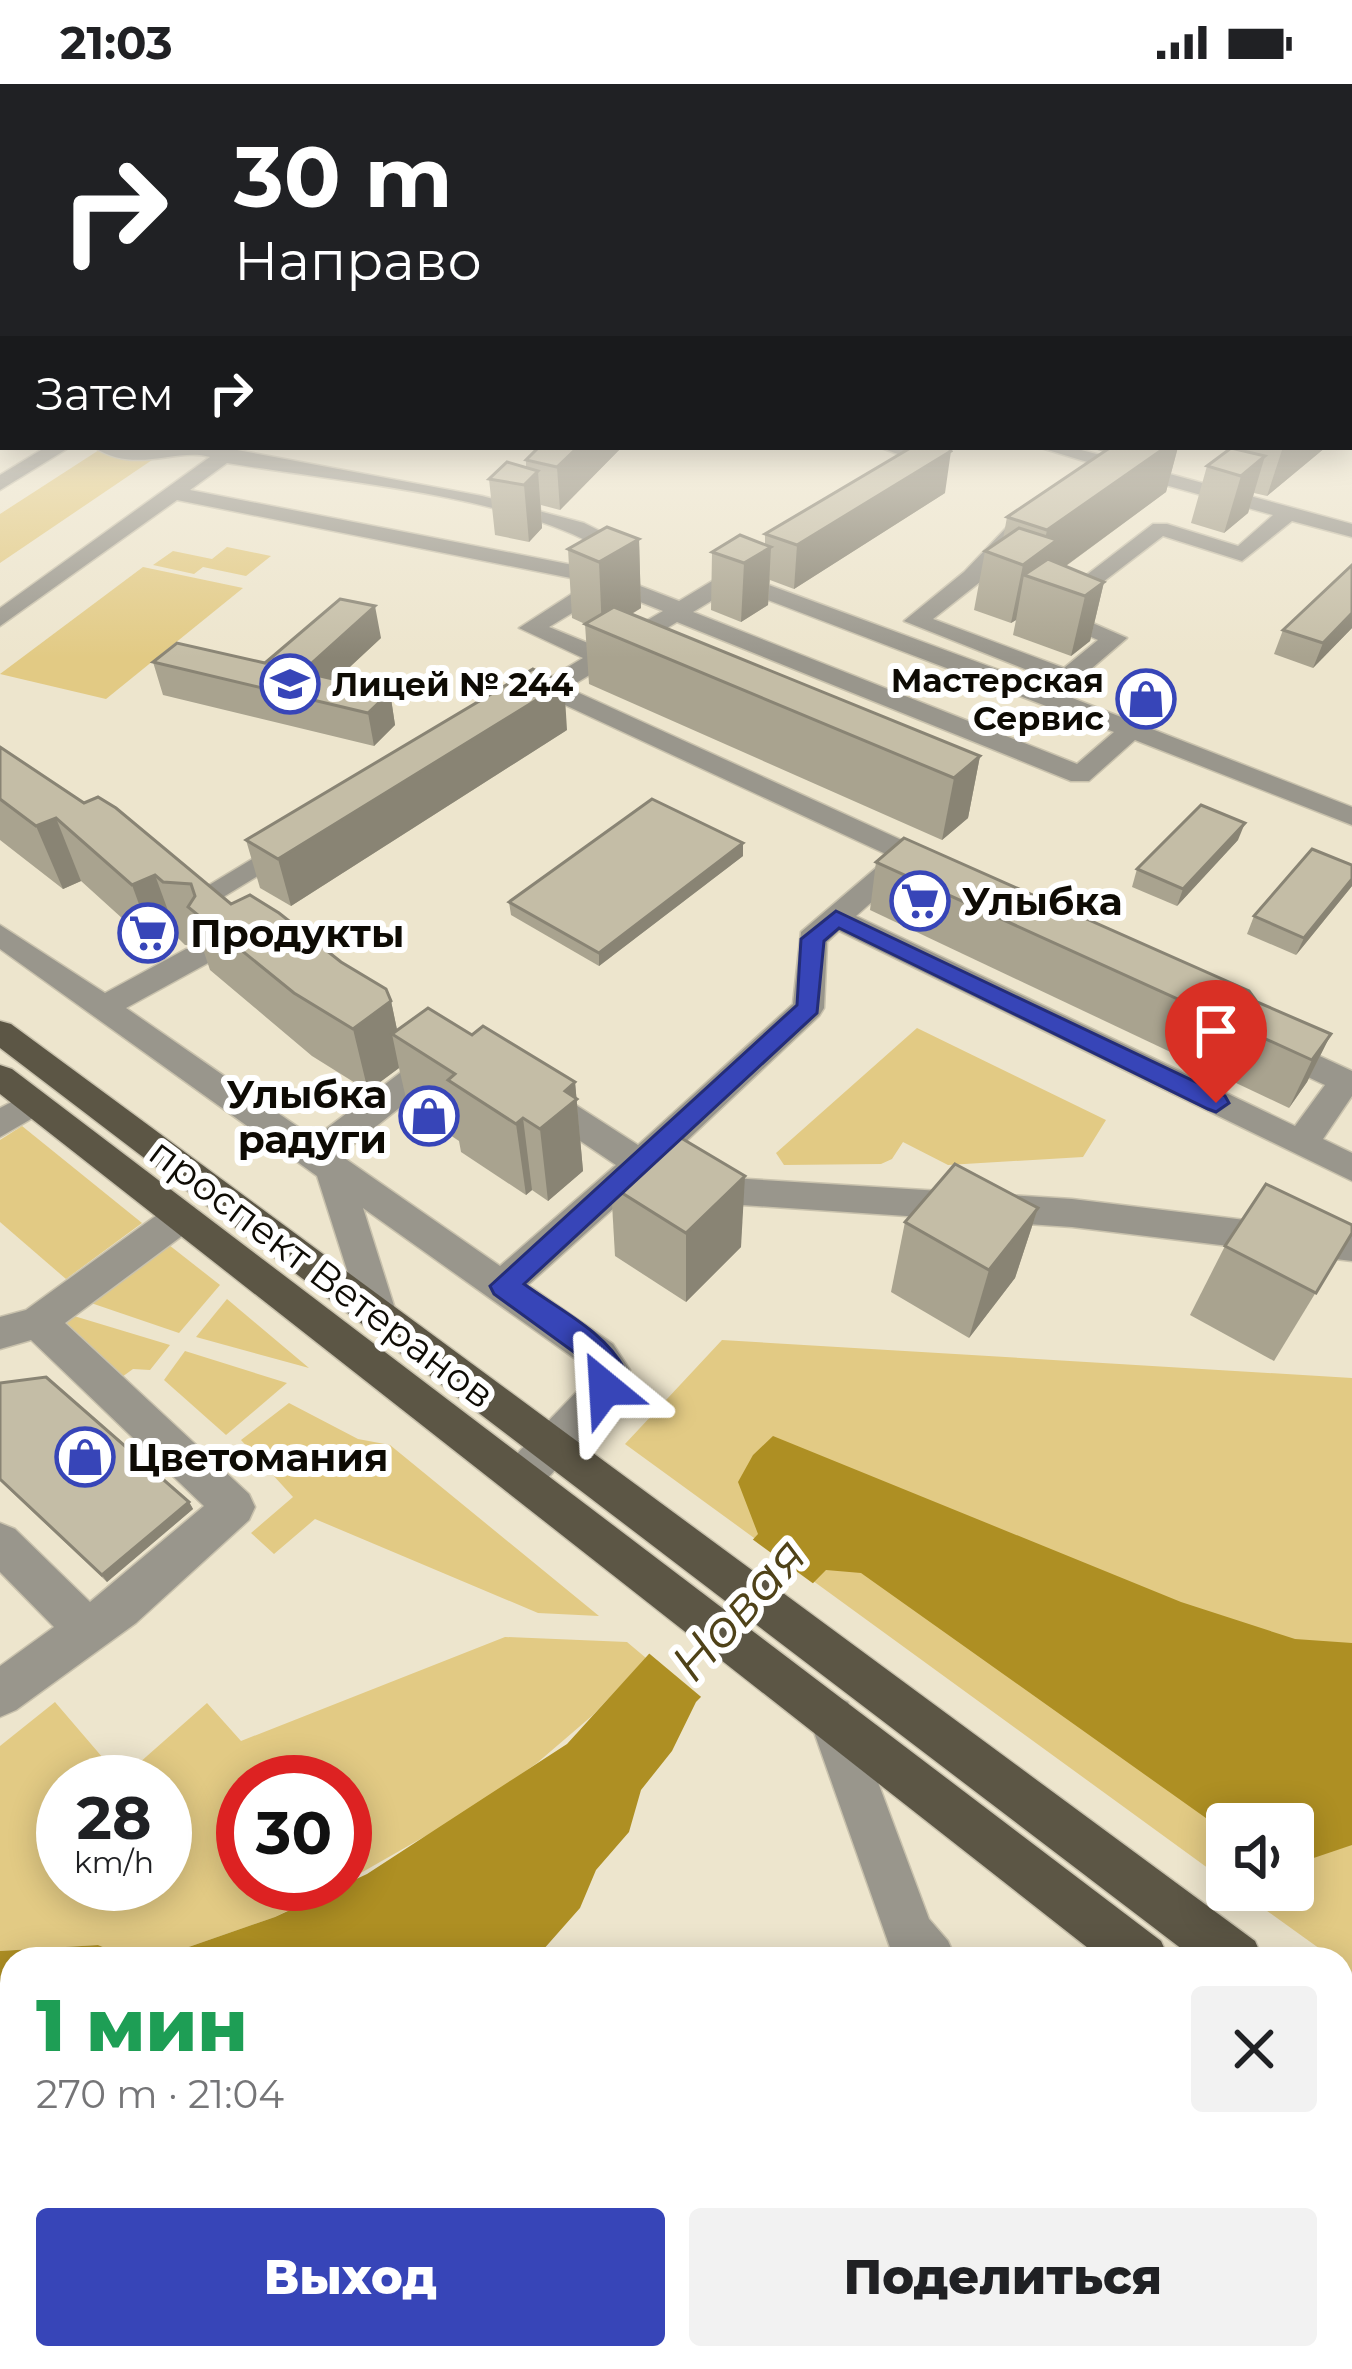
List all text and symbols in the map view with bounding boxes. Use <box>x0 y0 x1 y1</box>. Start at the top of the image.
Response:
text: 21:03 <box>60 15 173 70</box>
text: 30 m <box>234 126 453 228</box>
icon: right <box>36 132 192 288</box>
text: Направо <box>234 228 482 294</box>
icon: right <box>198 360 264 426</box>
text: Затем <box>36 366 174 421</box>
school or university icon: Лицей № 244 <box>259 653 321 715</box>
place label: Мастерская Сервис <box>891 660 1104 738</box>
place label: Лицей № 244 <box>332 664 573 704</box>
shop icon: Мастерская Сервис <box>1115 668 1177 730</box>
supermarket icon: Улыбка <box>889 870 951 932</box>
place label: Улыбка <box>962 877 1122 925</box>
supermarket icon: Продукты <box>117 902 179 964</box>
place label: Продукты <box>190 909 404 957</box>
pin <box>1165 980 1267 1103</box>
icon: arrive <box>1183 998 1249 1064</box>
place label: Улыбка радуги <box>227 1070 387 1163</box>
shop icon: Улыбка радуги <box>398 1085 460 1147</box>
street label: проспект Ветеранов <box>140 1128 504 1418</box>
position arrow <box>542 1325 668 1451</box>
shop icon: Цветомания <box>54 1426 116 1488</box>
place label: Цветомания <box>127 1433 389 1481</box>
water label: Новая <box>657 1524 819 1694</box>
speed limit sign: 30 <box>216 1755 372 1911</box>
text: 28 <box>77 1781 152 1854</box>
map controls <box>1206 1803 1314 1911</box>
button: sound <box>1206 1803 1314 1911</box>
text: km/h <box>74 1844 154 1881</box>
text: 1 мин <box>36 1981 248 2069</box>
button: close <box>1191 1986 1317 2112</box>
text: 270 m · 21:04 <box>36 2070 284 2118</box>
button: Выход <box>36 2208 665 2346</box>
button: Поделиться <box>689 2208 1317 2346</box>

